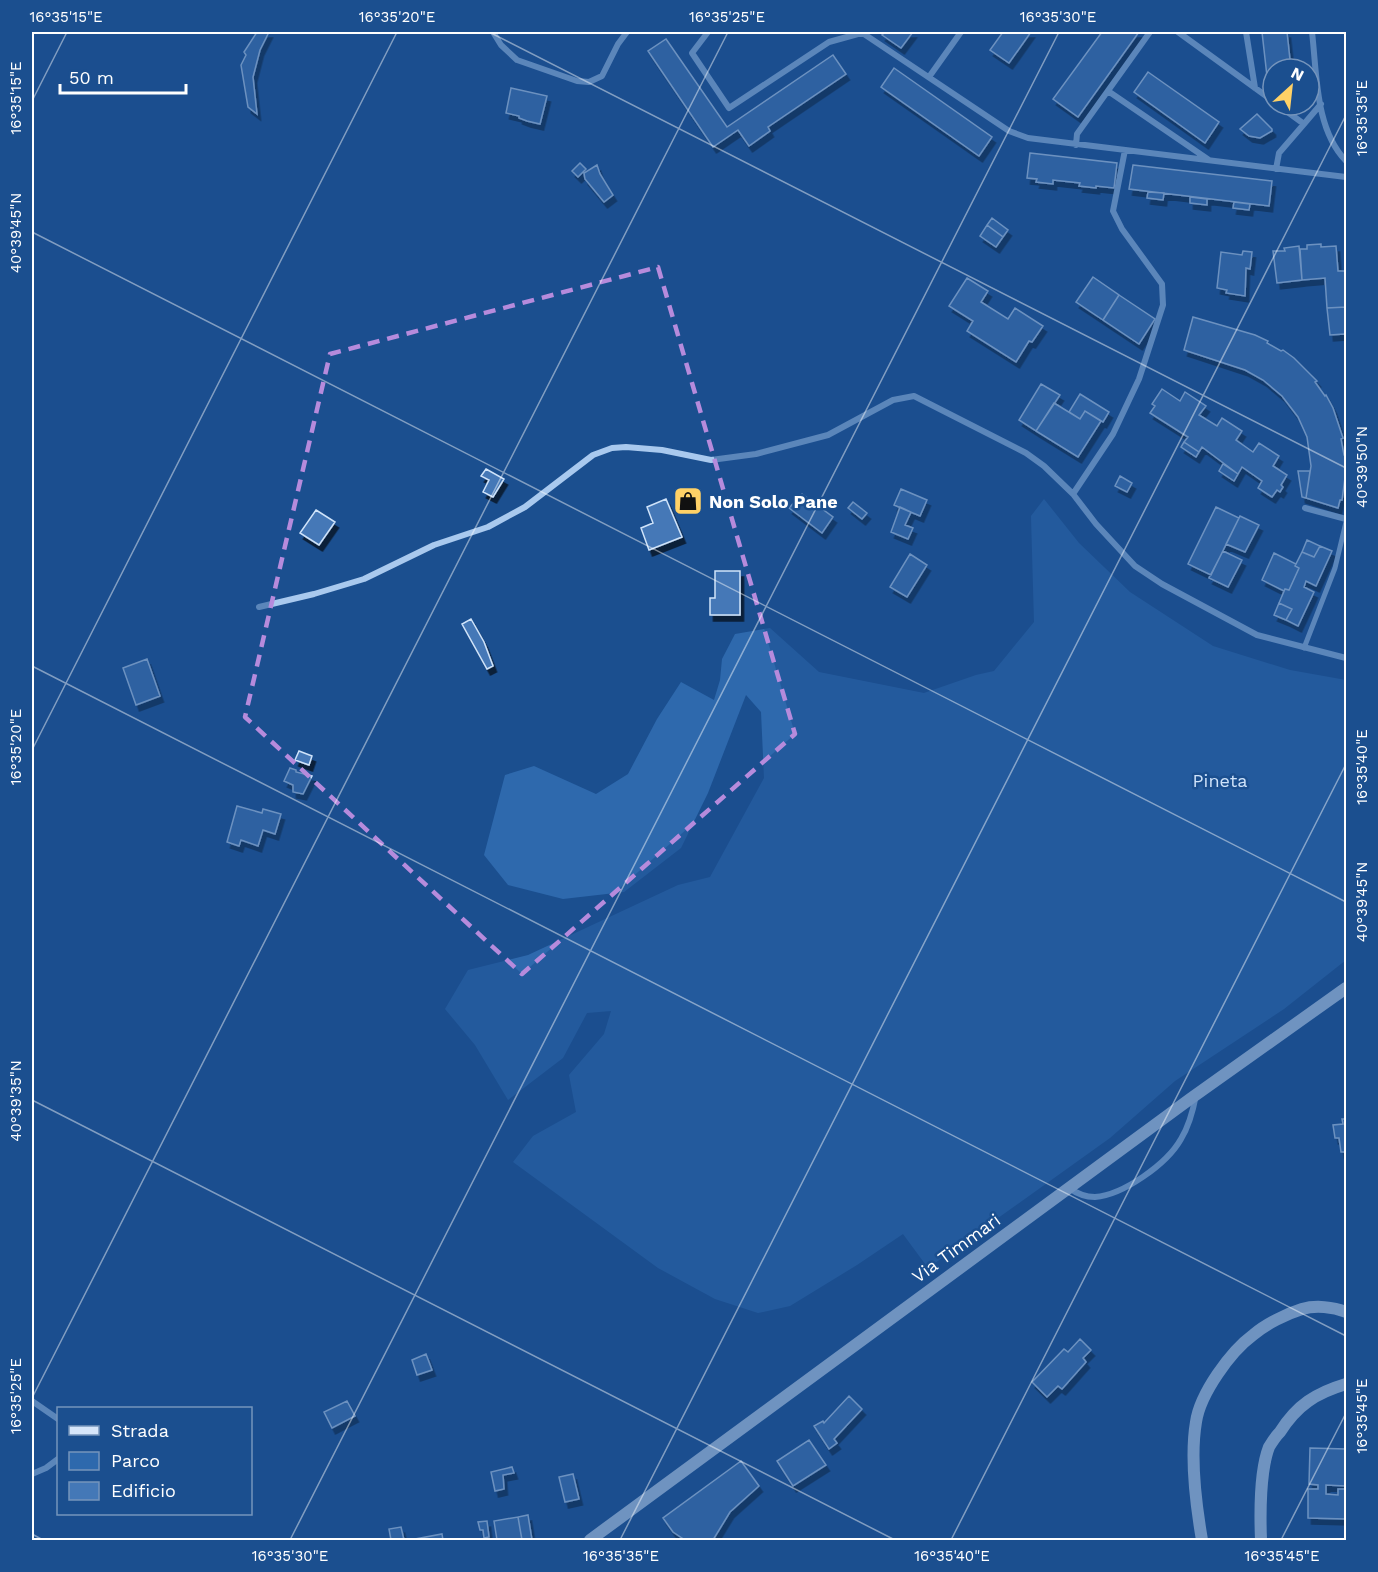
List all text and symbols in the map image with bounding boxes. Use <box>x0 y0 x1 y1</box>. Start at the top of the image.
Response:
text: 16°35'15"E <box>29 8 103 26</box>
text: 16°35'20"E <box>359 8 435 26</box>
text: 16°35'25"E <box>689 8 765 26</box>
text: 16°35'30"E <box>1020 8 1096 26</box>
scale bar <box>60 57 186 95</box>
north arrow <box>1261 57 1321 117</box>
text: 16°35'15"E <box>7 61 25 135</box>
text: N <box>1288 63 1307 85</box>
text: 50 m <box>69 67 114 88</box>
text: 16°35'35"E <box>1353 80 1371 156</box>
text: 40°39'45"N <box>7 193 25 273</box>
text: 40°39'50"N <box>1353 426 1371 508</box>
shop icon: Non Solo Pane <box>672 485 704 517</box>
place label: Non Solo Pane <box>709 491 838 512</box>
text: 16°35'20"E <box>7 709 25 785</box>
text: 16°35'40"E <box>1353 729 1371 805</box>
park label: Pineta <box>1193 770 1247 791</box>
text: 40°39'45"N <box>1353 862 1371 942</box>
text: 40°39'35"N <box>7 1060 25 1142</box>
street label: Via Timmari <box>908 1209 1004 1287</box>
text: 16°35'25"E <box>7 1358 25 1434</box>
text: 16°35'45"E <box>1353 1378 1371 1454</box>
legend <box>57 1407 252 1515</box>
text: Strada <box>111 1420 169 1441</box>
text: Parco <box>111 1450 160 1471</box>
text: Edificio <box>111 1480 176 1501</box>
text: 16°35'30"E <box>252 1547 328 1565</box>
text: 16°35'35"E <box>583 1547 659 1565</box>
text: 16°35'40"E <box>914 1547 990 1565</box>
text: 16°35'45"E <box>1244 1547 1320 1565</box>

